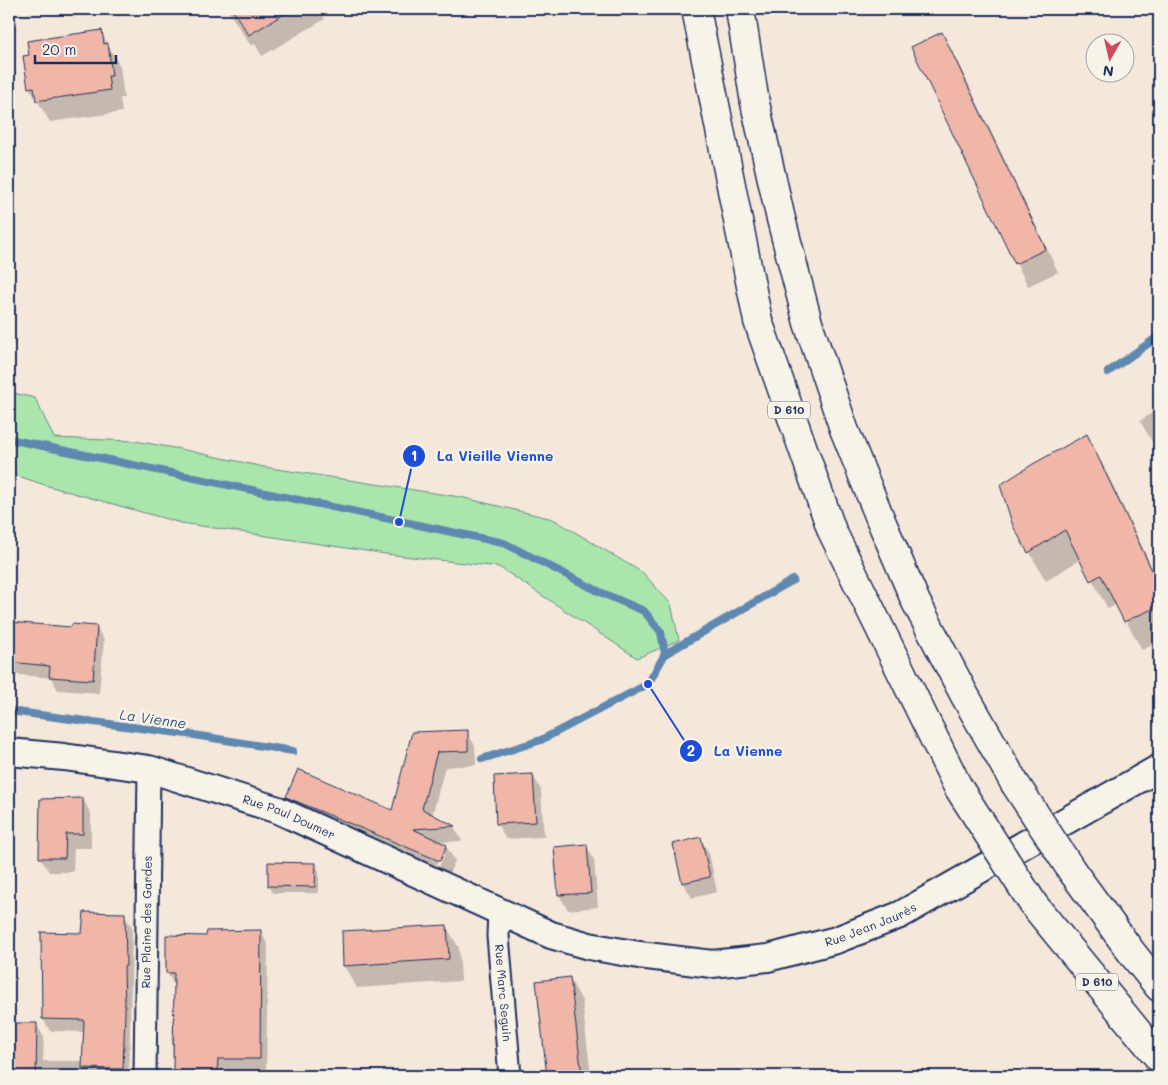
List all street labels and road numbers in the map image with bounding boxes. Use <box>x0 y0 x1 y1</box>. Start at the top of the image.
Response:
road number: D 610 <box>768 402 810 418</box>
street label: Rue Paul Doumer <box>241 790 338 842</box>
street label: Rue Plaine des Gardes <box>137 855 155 989</box>
street label: Rue Jean Jaurès <box>823 898 919 950</box>
street label: Rue Marc Seguin <box>492 943 516 1042</box>
road number: D 610 <box>1076 974 1118 990</box>

